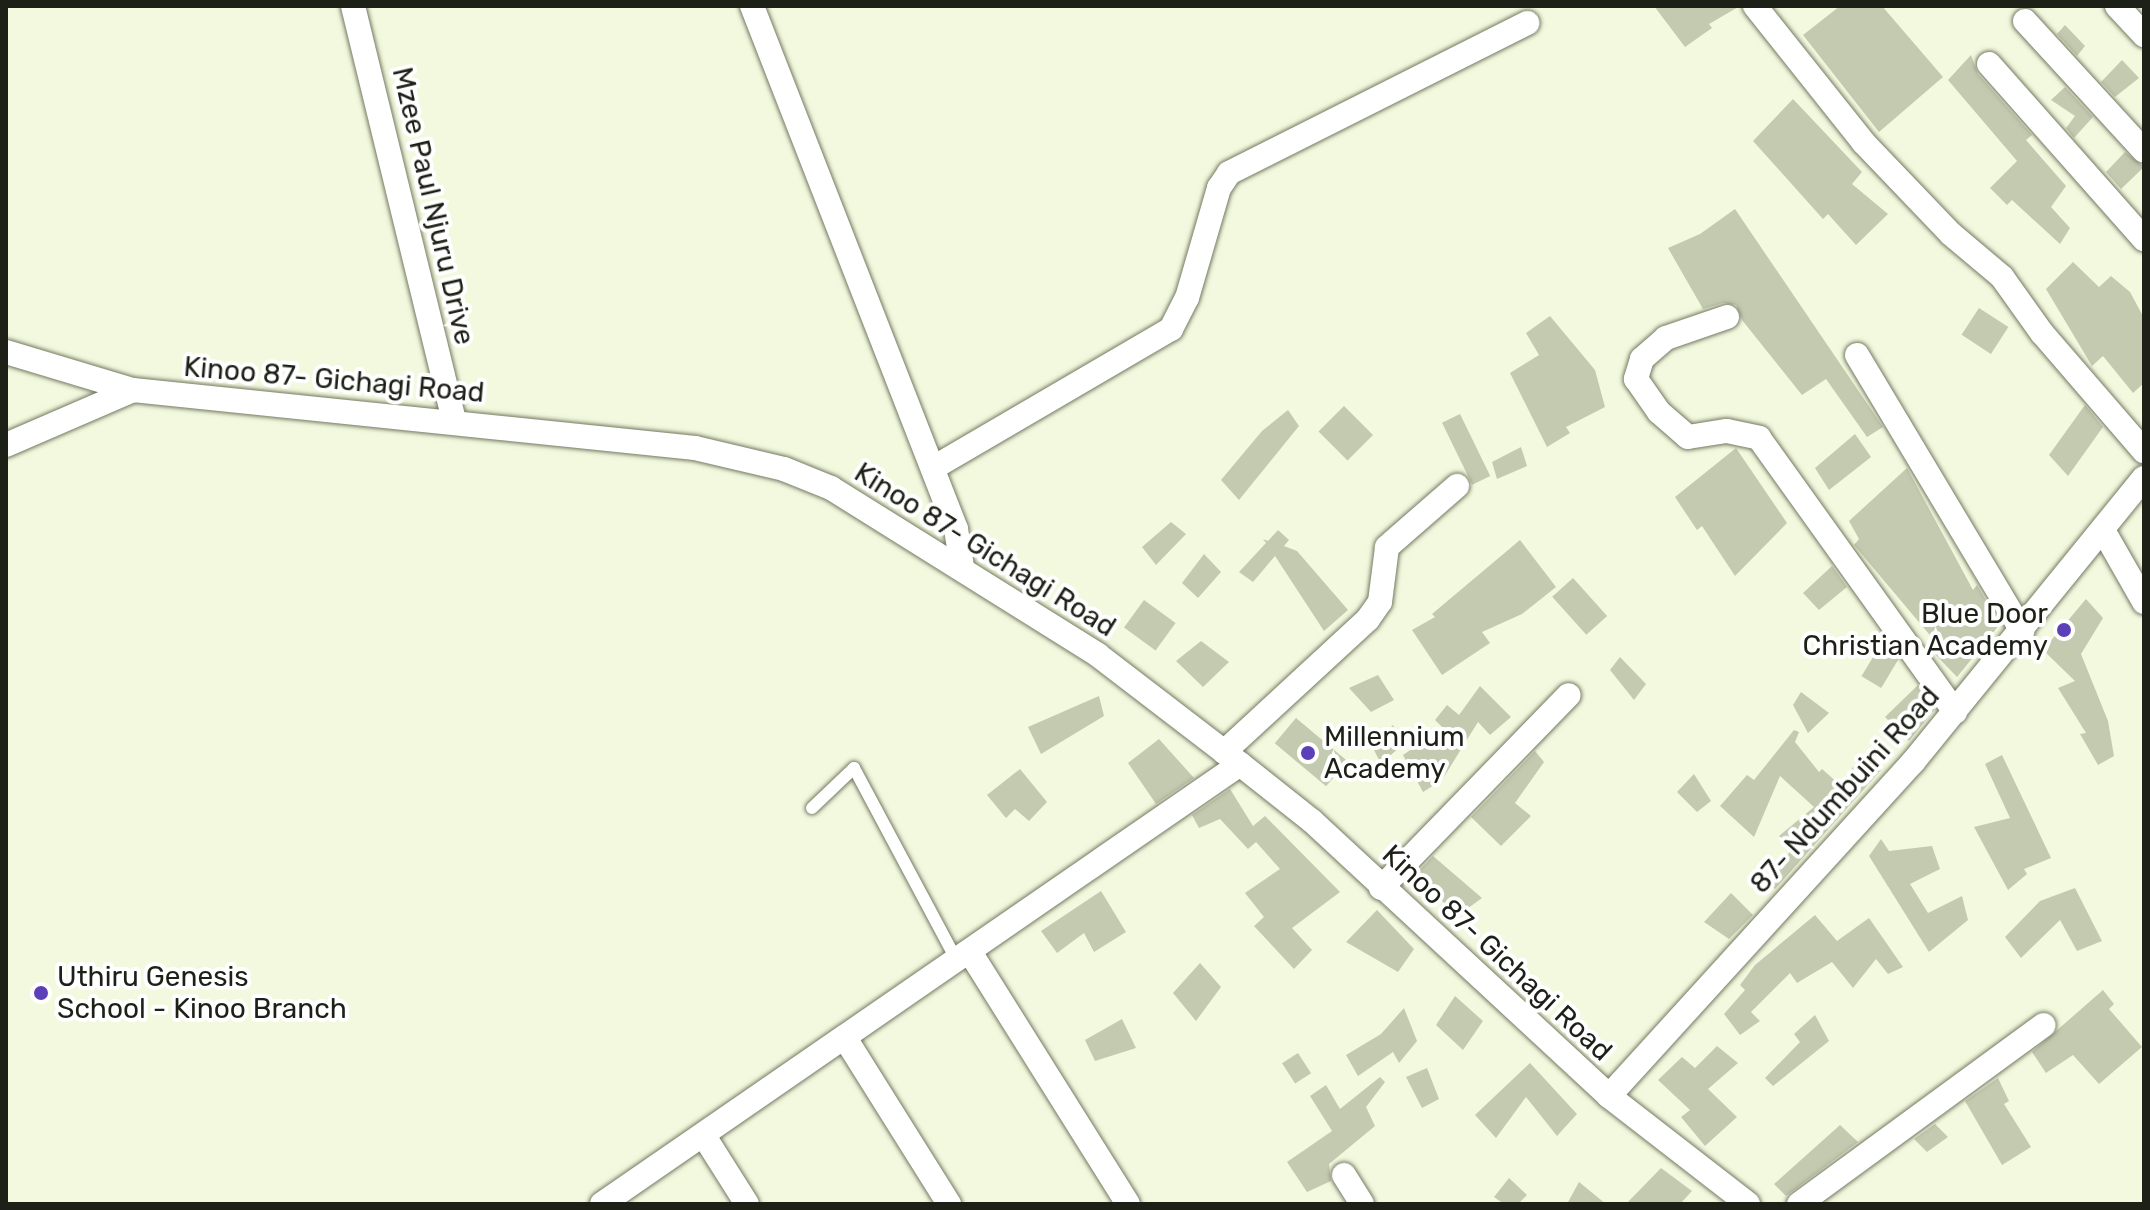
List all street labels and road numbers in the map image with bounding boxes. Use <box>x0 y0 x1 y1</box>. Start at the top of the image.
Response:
street label: Mzee Paul Njuru Drive <box>385 64 481 348</box>
street label: Kinoo 87- Gichagi Road <box>182 350 486 410</box>
street label: Kinoo 87- Gichagi Road <box>848 456 1122 644</box>
street label: 87- Ndumbuini Road <box>1743 680 1947 900</box>
street label: Kinoo 87- Gichagi Road <box>1375 838 1619 1068</box>

